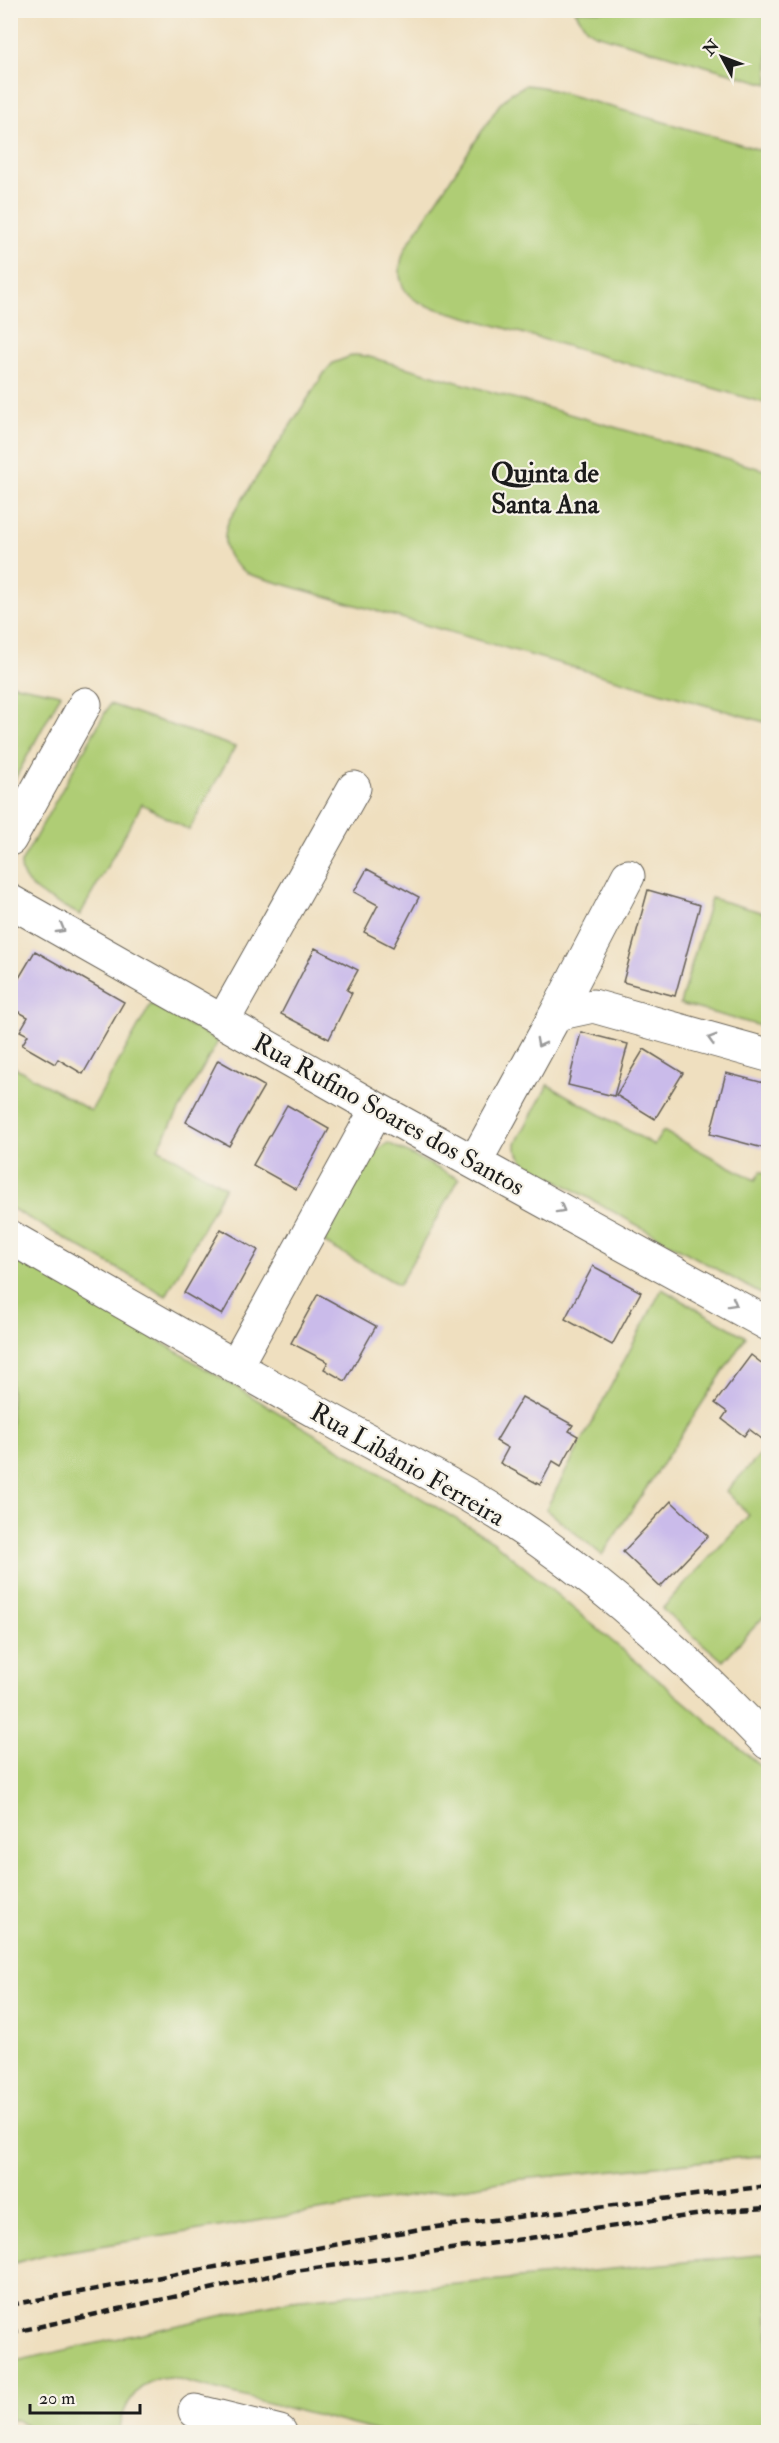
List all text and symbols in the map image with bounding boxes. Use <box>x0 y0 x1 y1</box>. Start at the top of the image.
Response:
north arrow <box>692 27 752 87</box>
text: N <box>699 35 724 61</box>
district label: Quinta de Santa Ana <box>491 457 600 521</box>
one-way arrow <box>55 922 66 934</box>
street label: Rua Rufino Soares dos Santos <box>247 1027 530 1203</box>
one-way arrow <box>707 1034 718 1046</box>
one-way arrow <box>536 1037 547 1048</box>
one-way arrow <box>555 1202 566 1213</box>
one-way arrow <box>726 1296 737 1307</box>
street label: Rua Libânio Ferreira <box>305 1396 511 1534</box>
scale bar <box>30 2377 140 2415</box>
text: 20 m <box>39 2387 75 2410</box>

